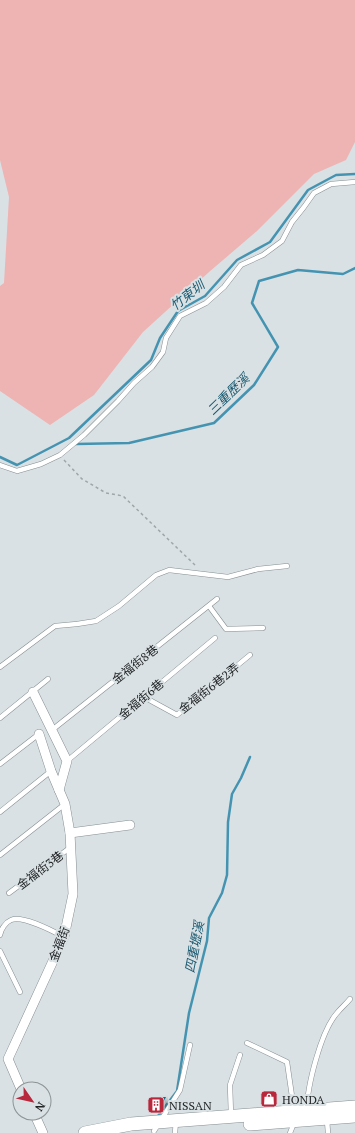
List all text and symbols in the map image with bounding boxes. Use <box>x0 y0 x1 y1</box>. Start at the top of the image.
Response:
water label: 竹東圳 <box>166 275 209 314</box>
water label: 三重歷溪 <box>203 368 254 419</box>
street label: 金福街8巷 <box>109 641 161 687</box>
street label: 金福街6巷2弄 <box>176 660 242 716</box>
street label: 金福街6巷 <box>115 676 167 722</box>
street label: 金福街3巷 <box>14 848 66 892</box>
water label: 四重壢溪 <box>180 918 208 974</box>
street label: 金福街 <box>46 925 72 963</box>
north arrow <box>12 1081 52 1121</box>
shop icon: HONDA <box>259 1089 279 1109</box>
place label: HONDA <box>282 1092 325 1107</box>
building icon: NISSAN <box>146 1095 166 1115</box>
place label: NISSAN <box>169 1098 212 1113</box>
text: N <box>32 1099 48 1115</box>

